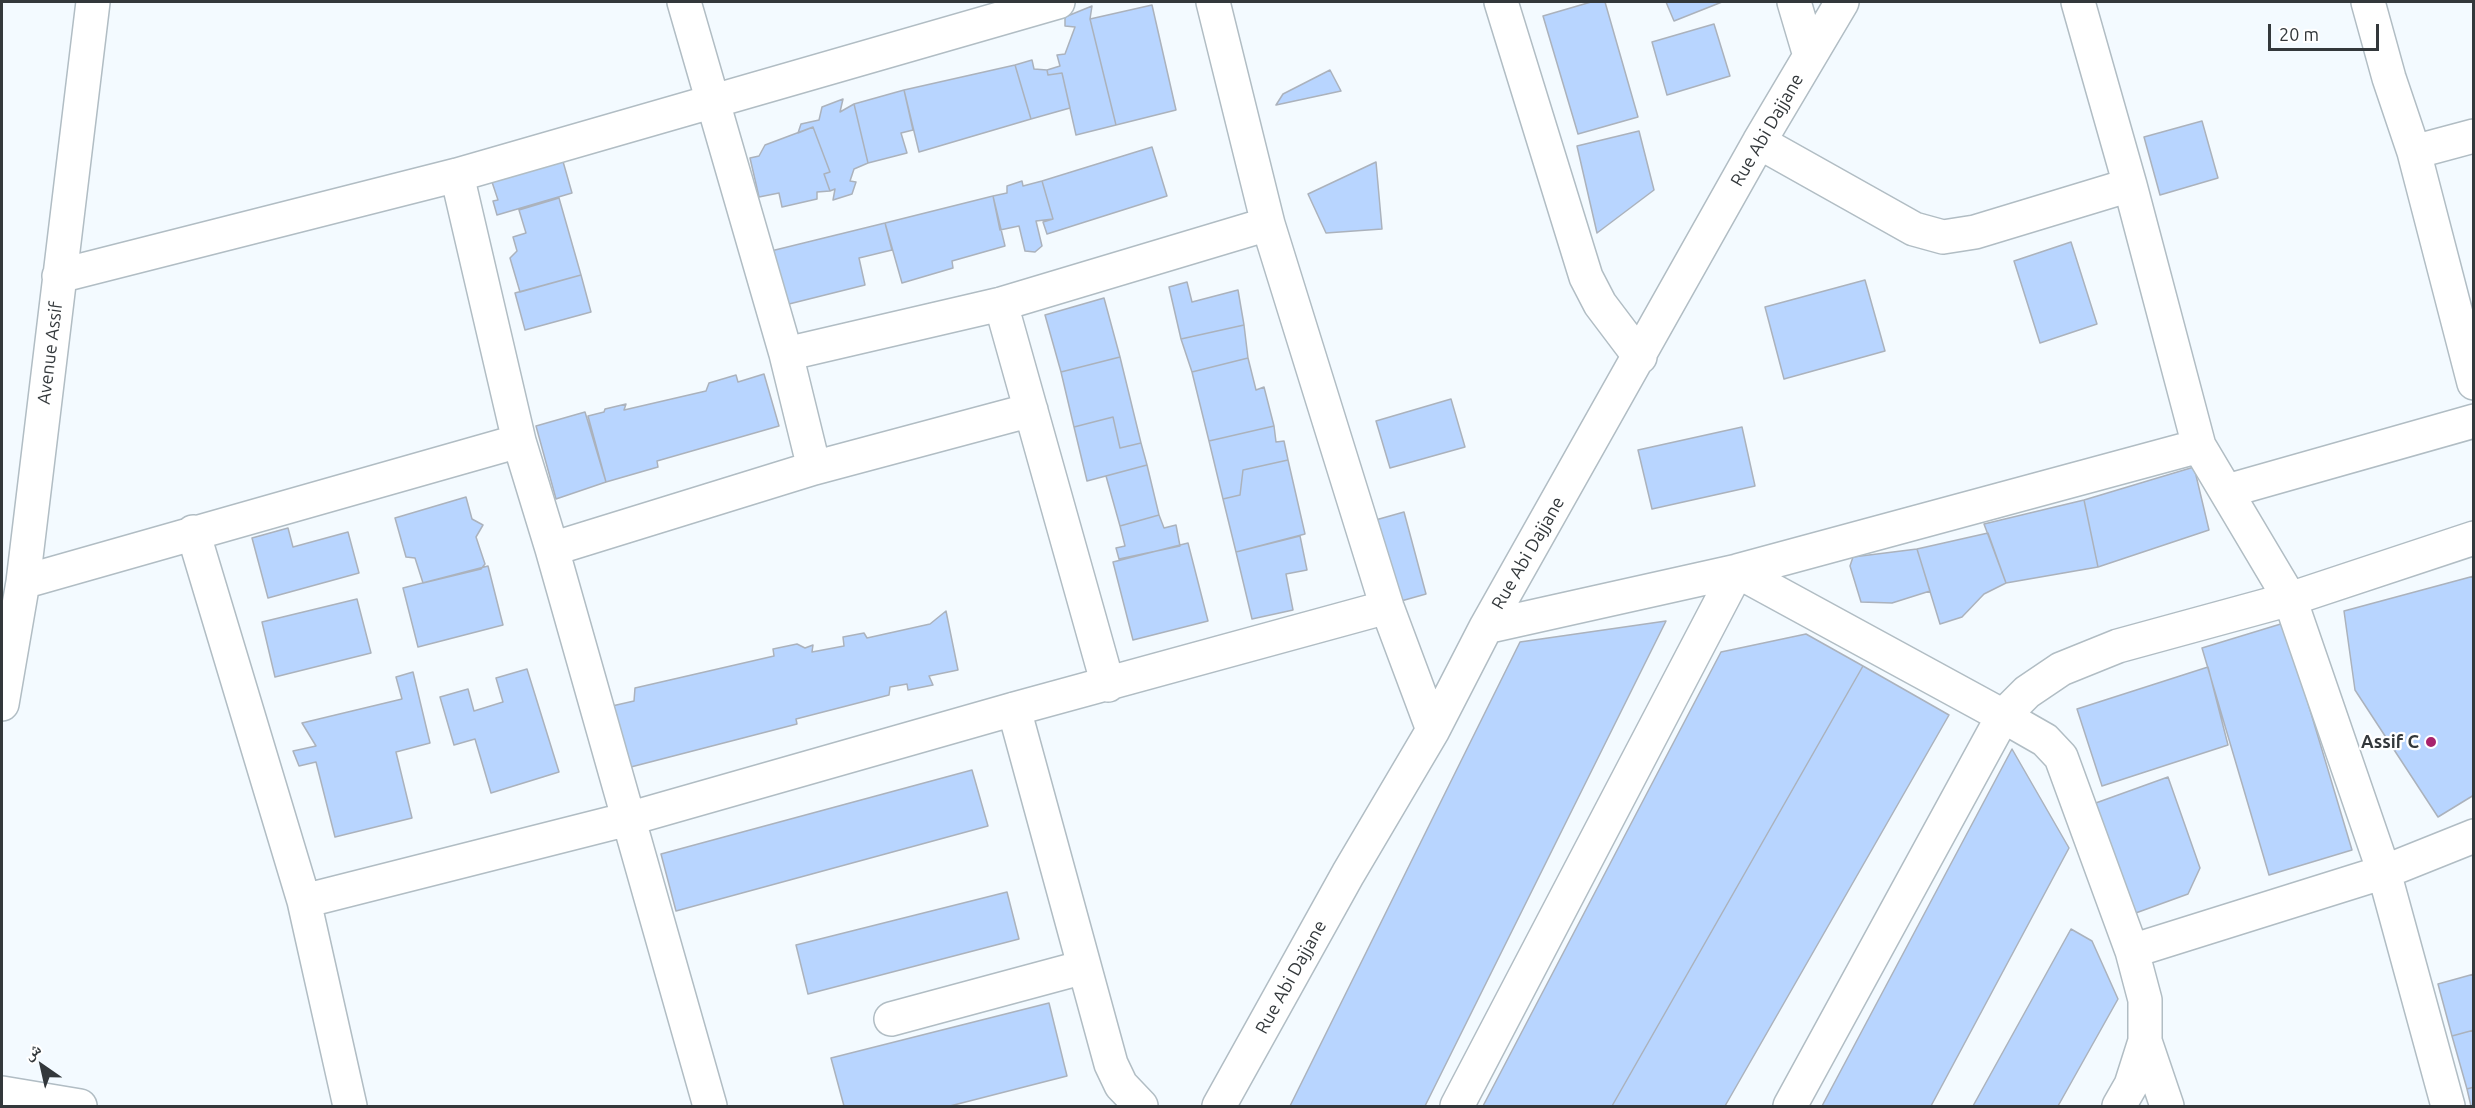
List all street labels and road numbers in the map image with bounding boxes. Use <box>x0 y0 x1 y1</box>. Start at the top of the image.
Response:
street label: Rue Abi Dajjane <box>1726 70 1808 190</box>
street label: Avenue Assif <box>33 300 67 406</box>
street label: Rue Abi Dajjane <box>1487 493 1569 613</box>
street label: Rue Abi Dajjane <box>1251 916 1331 1038</box>

